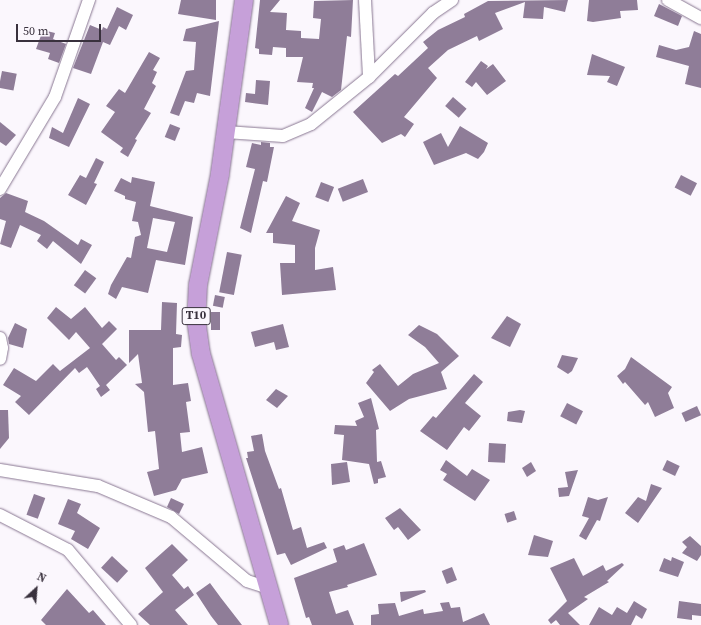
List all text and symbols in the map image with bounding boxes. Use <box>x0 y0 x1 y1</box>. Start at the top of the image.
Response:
scale bar <box>18 16 103 42</box>
text: 50 m <box>23 23 49 39</box>
road number: T10 <box>181 306 211 326</box>
north arrow <box>16 569 56 609</box>
text: N <box>35 569 48 586</box>

